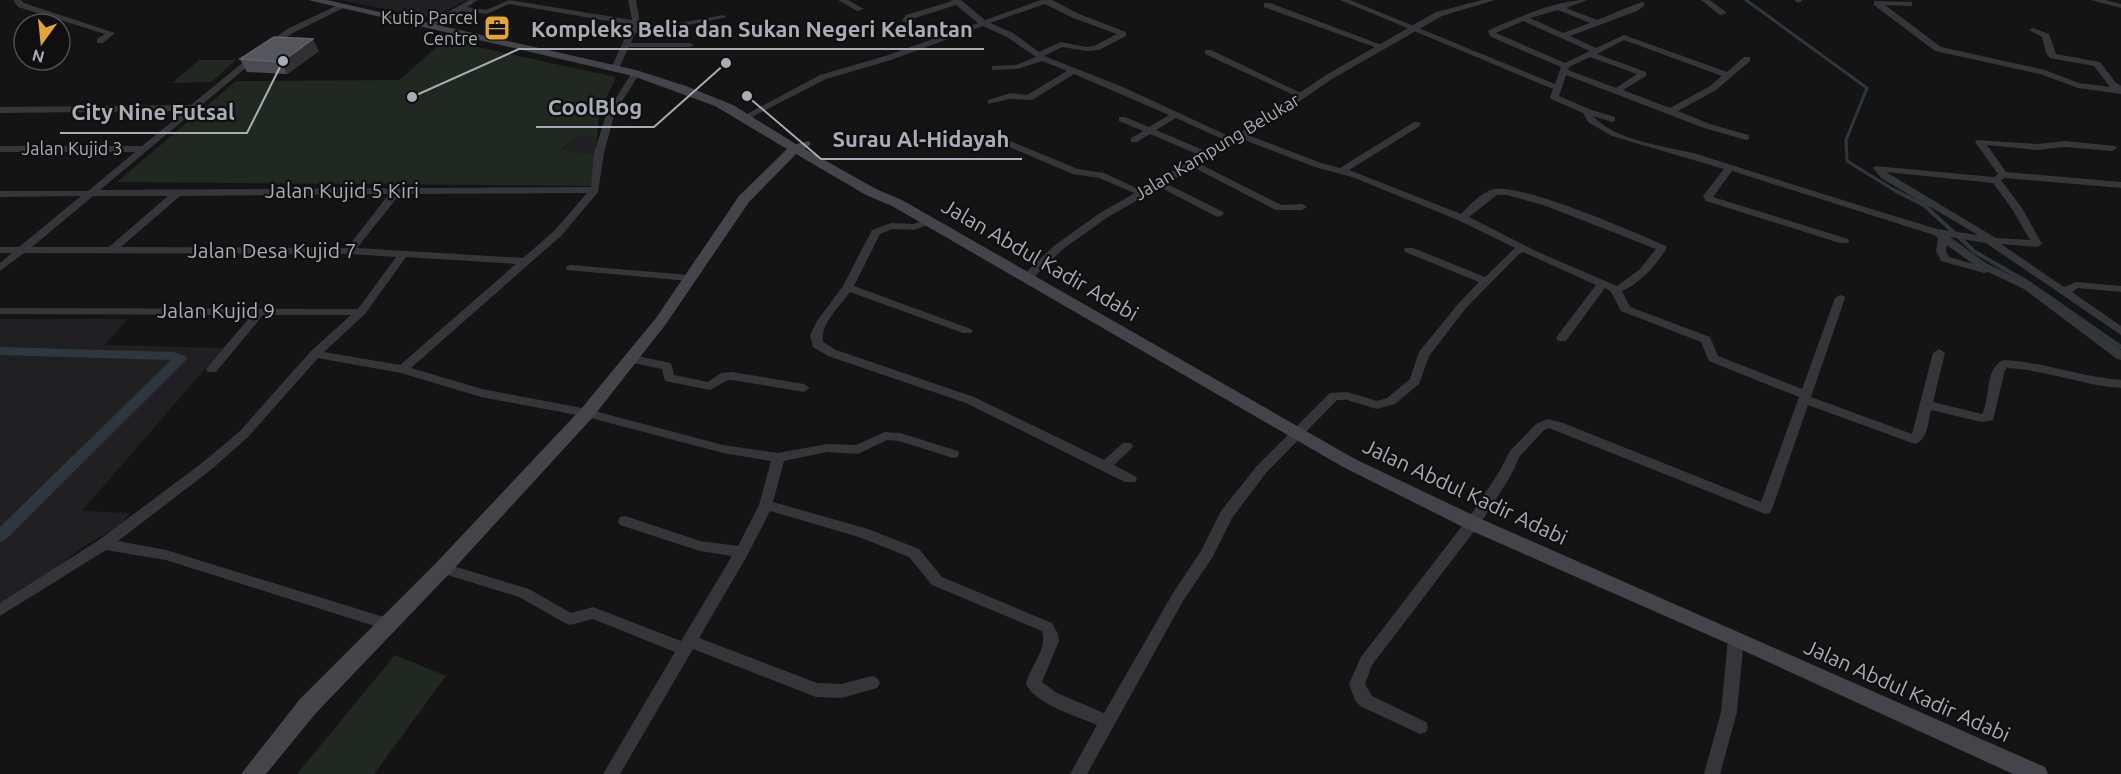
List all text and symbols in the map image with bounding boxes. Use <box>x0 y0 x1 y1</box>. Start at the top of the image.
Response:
place label: Kutip Parcel Centre <box>381 7 478 48</box>
callout: Kompleks Belia dan Sukan Negeri Kelantan <box>519 9 984 49</box>
north arrow <box>12 12 72 72</box>
office icon: Kutip Parcel Centre <box>482 13 512 43</box>
text: Kompleks Belia dan Sukan Negeri Kelantan <box>531 16 973 41</box>
text: N <box>30 46 46 67</box>
callout: CoolBlog <box>536 87 654 127</box>
street label: Jalan Kampung Belukar <box>1130 89 1303 203</box>
callout: City Nine Futsal <box>60 93 247 133</box>
text: CoolBlog <box>548 94 642 119</box>
text: City Nine Futsal <box>71 99 235 124</box>
callout: Surau Al-Hidayah <box>821 119 1022 159</box>
text: Surau Al-Hidayah <box>833 126 1009 151</box>
street label: Jalan Kujid 3 <box>21 138 123 158</box>
street label: Jalan Kujid 5 Kiri <box>265 178 419 202</box>
street label: Jalan Abdul Kadir Adabi <box>938 193 1143 325</box>
street label: Jalan Desa Kujid 7 <box>187 238 357 262</box>
street label: Jalan Kujid 9 <box>157 298 275 322</box>
street label: Jalan Abdul Kadir Adabi <box>1359 433 1571 549</box>
street label: Jalan Abdul Kadir Adabi <box>1801 634 2014 746</box>

